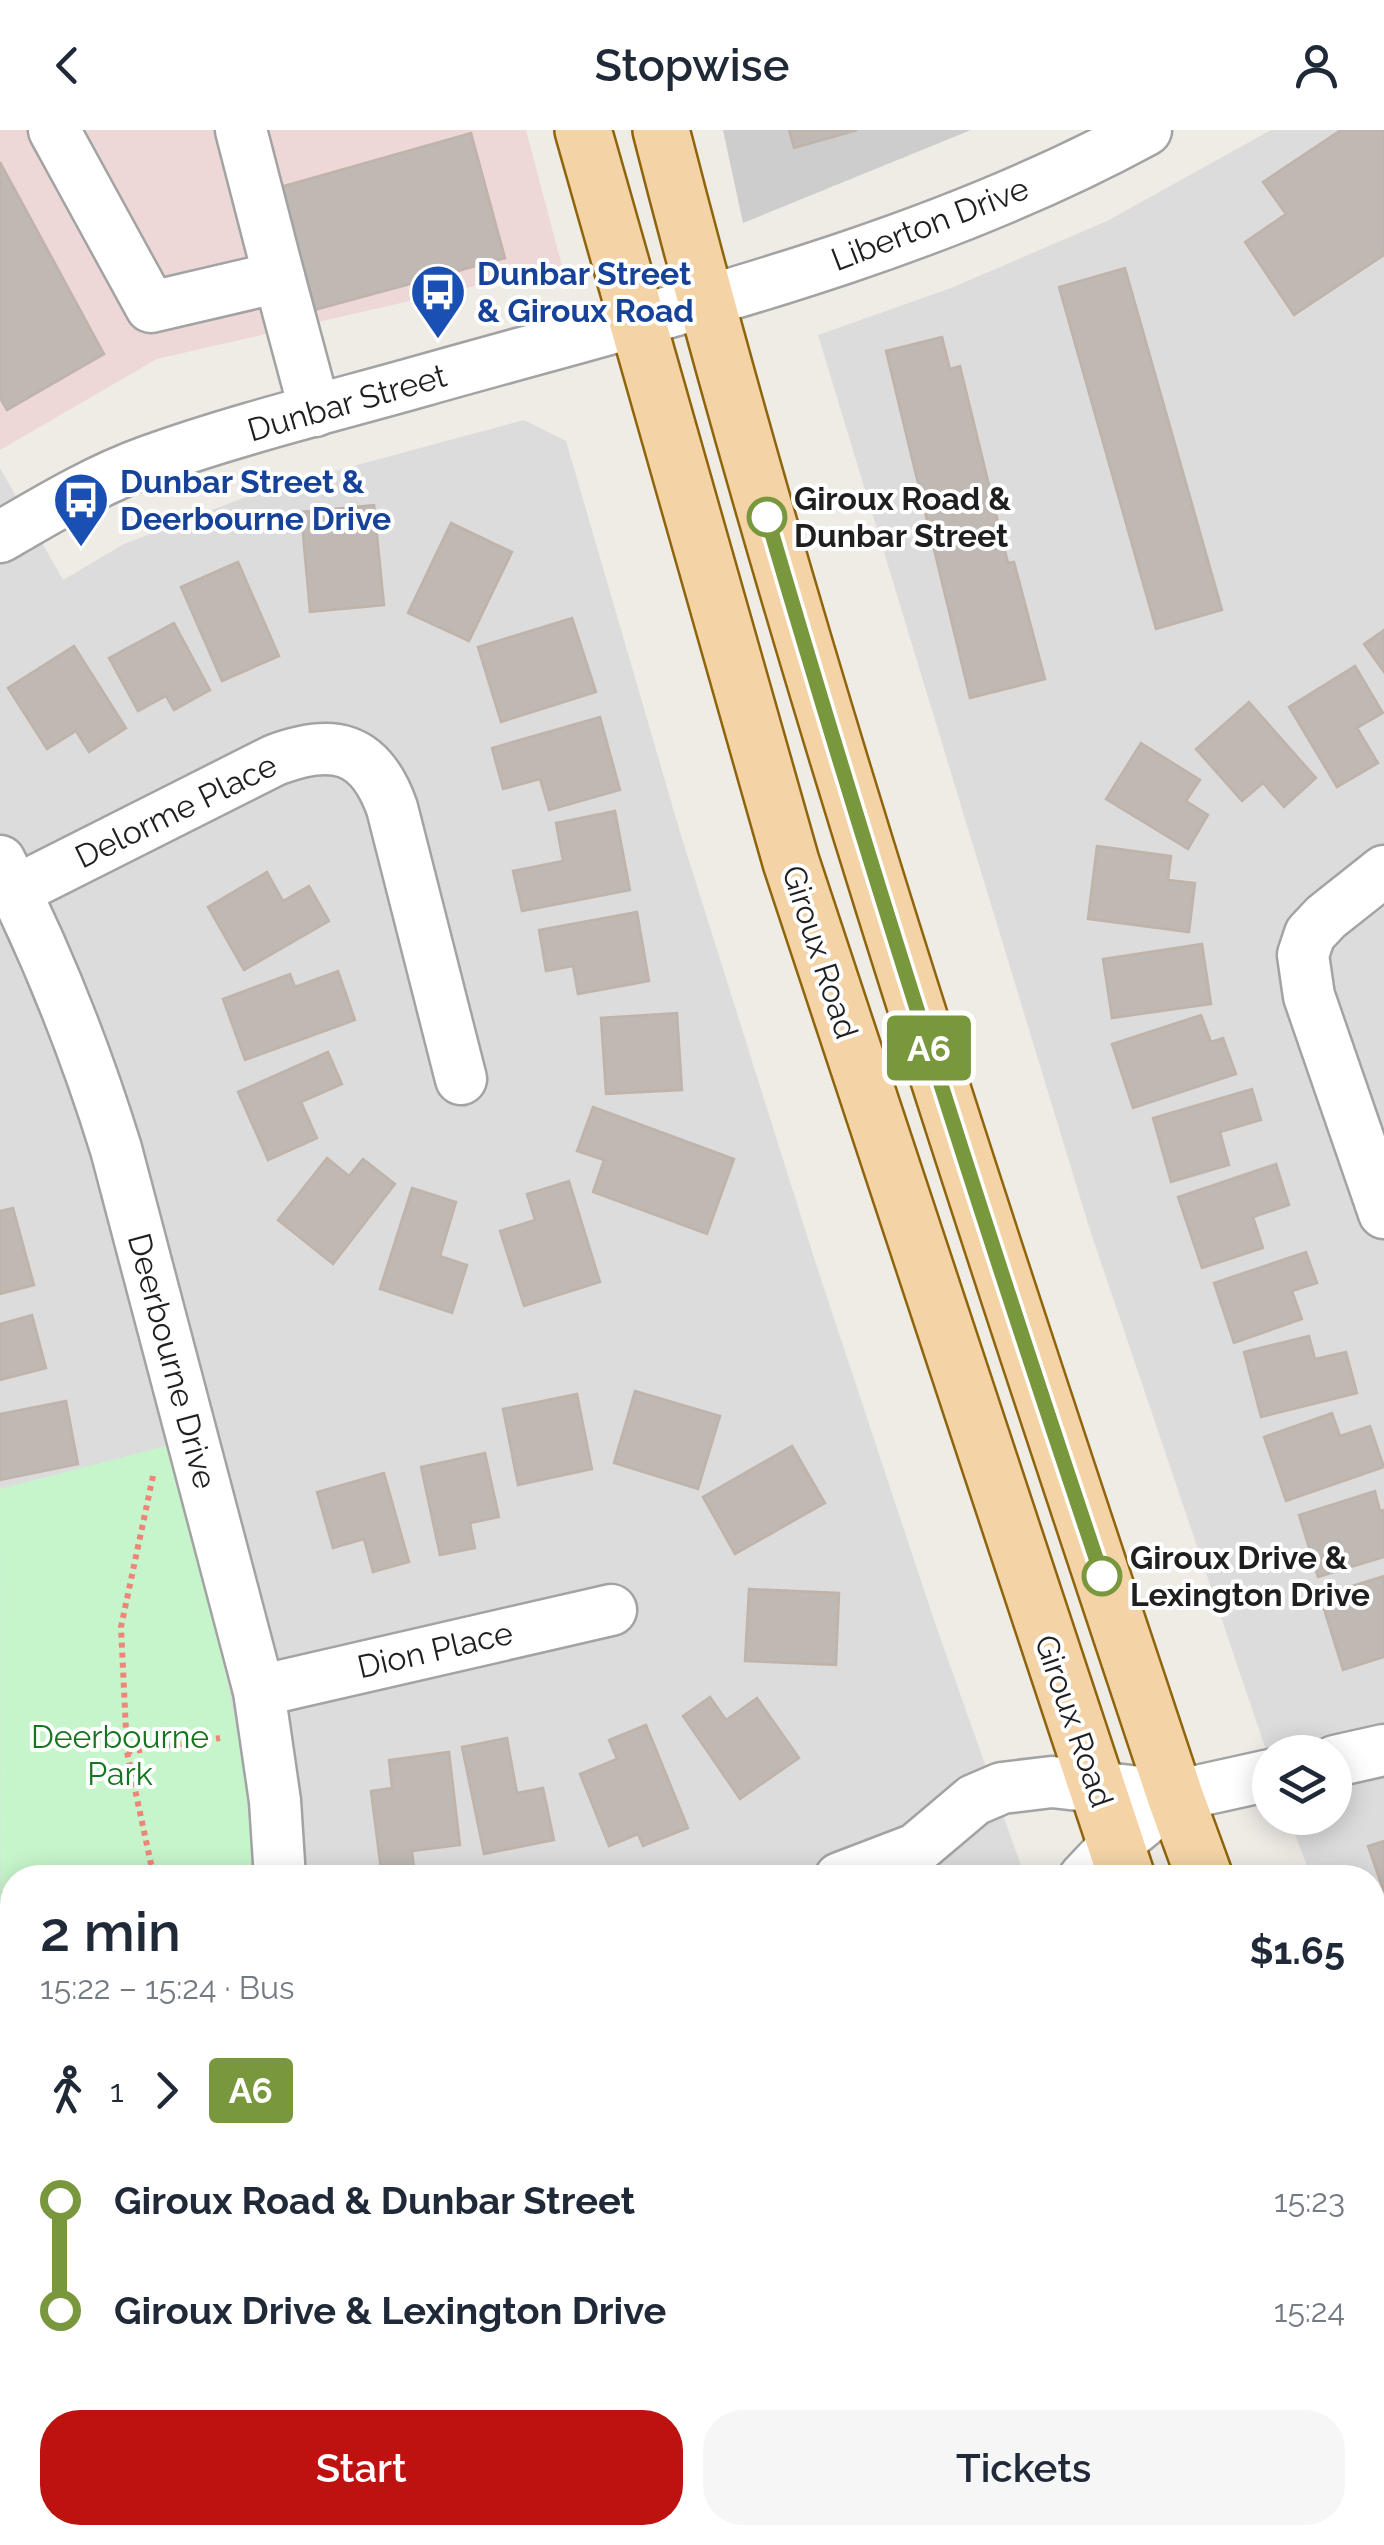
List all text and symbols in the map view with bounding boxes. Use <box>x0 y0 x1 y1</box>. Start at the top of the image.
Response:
icon: back <box>40 38 95 93</box>
icon: person <box>1289 38 1344 93</box>
text: Stopwise <box>595 39 789 92</box>
street label: Liberton Drive <box>826 169 1034 278</box>
place label: Dunbar Street & Giroux Road <box>477 255 694 329</box>
bus stop icon: Dunbar Street & Giroux Road <box>408 262 468 341</box>
street label: Dunbar Street <box>243 356 451 449</box>
place label: Dunbar Street & Deerbourne Drive <box>120 463 391 537</box>
bus stop icon: Dunbar Street & Deerbourne Drive <box>51 470 111 549</box>
place label: Giroux Road & Dunbar Street <box>794 480 1011 554</box>
marker: Giroux Road & Dunbar Street <box>748 498 786 536</box>
street label: Delorme Place <box>69 746 282 875</box>
street label: Giroux Road <box>775 861 866 1043</box>
line badge: A6 <box>884 1016 974 1080</box>
text: A6 <box>907 1028 951 1069</box>
street label: Deerbourne Drive <box>121 1229 224 1493</box>
place label: Giroux Drive & Lexington Drive <box>1130 1539 1370 1613</box>
marker: Giroux Drive & Lexington Drive <box>1083 1557 1121 1595</box>
street label: Dion Place <box>354 1614 516 1685</box>
street label: Giroux Road <box>1028 1630 1121 1812</box>
park label: Deerbourne Park <box>31 1718 209 1792</box>
map controls <box>1252 1735 1352 1835</box>
button: layers <box>1252 1735 1352 1835</box>
text: 2 min <box>40 1899 181 1964</box>
text: $1.65 <box>1249 1928 1345 1973</box>
text: 15:22 – 15:24 · Bus <box>40 1969 295 2006</box>
icon: walk <box>40 2063 95 2118</box>
icon: forward <box>139 2063 194 2118</box>
text: A6 <box>229 2070 273 2111</box>
text: 1 <box>110 2072 124 2109</box>
text: Giroux Road & Dunbar Street <box>114 2178 635 2223</box>
text: 15:23 <box>1274 2182 1345 2219</box>
text: Giroux Drive & Lexington Drive <box>114 2288 666 2333</box>
text: 15:24 <box>1274 2292 1345 2329</box>
button: Start <box>40 2410 683 2525</box>
button: Tickets <box>703 2410 1345 2525</box>

